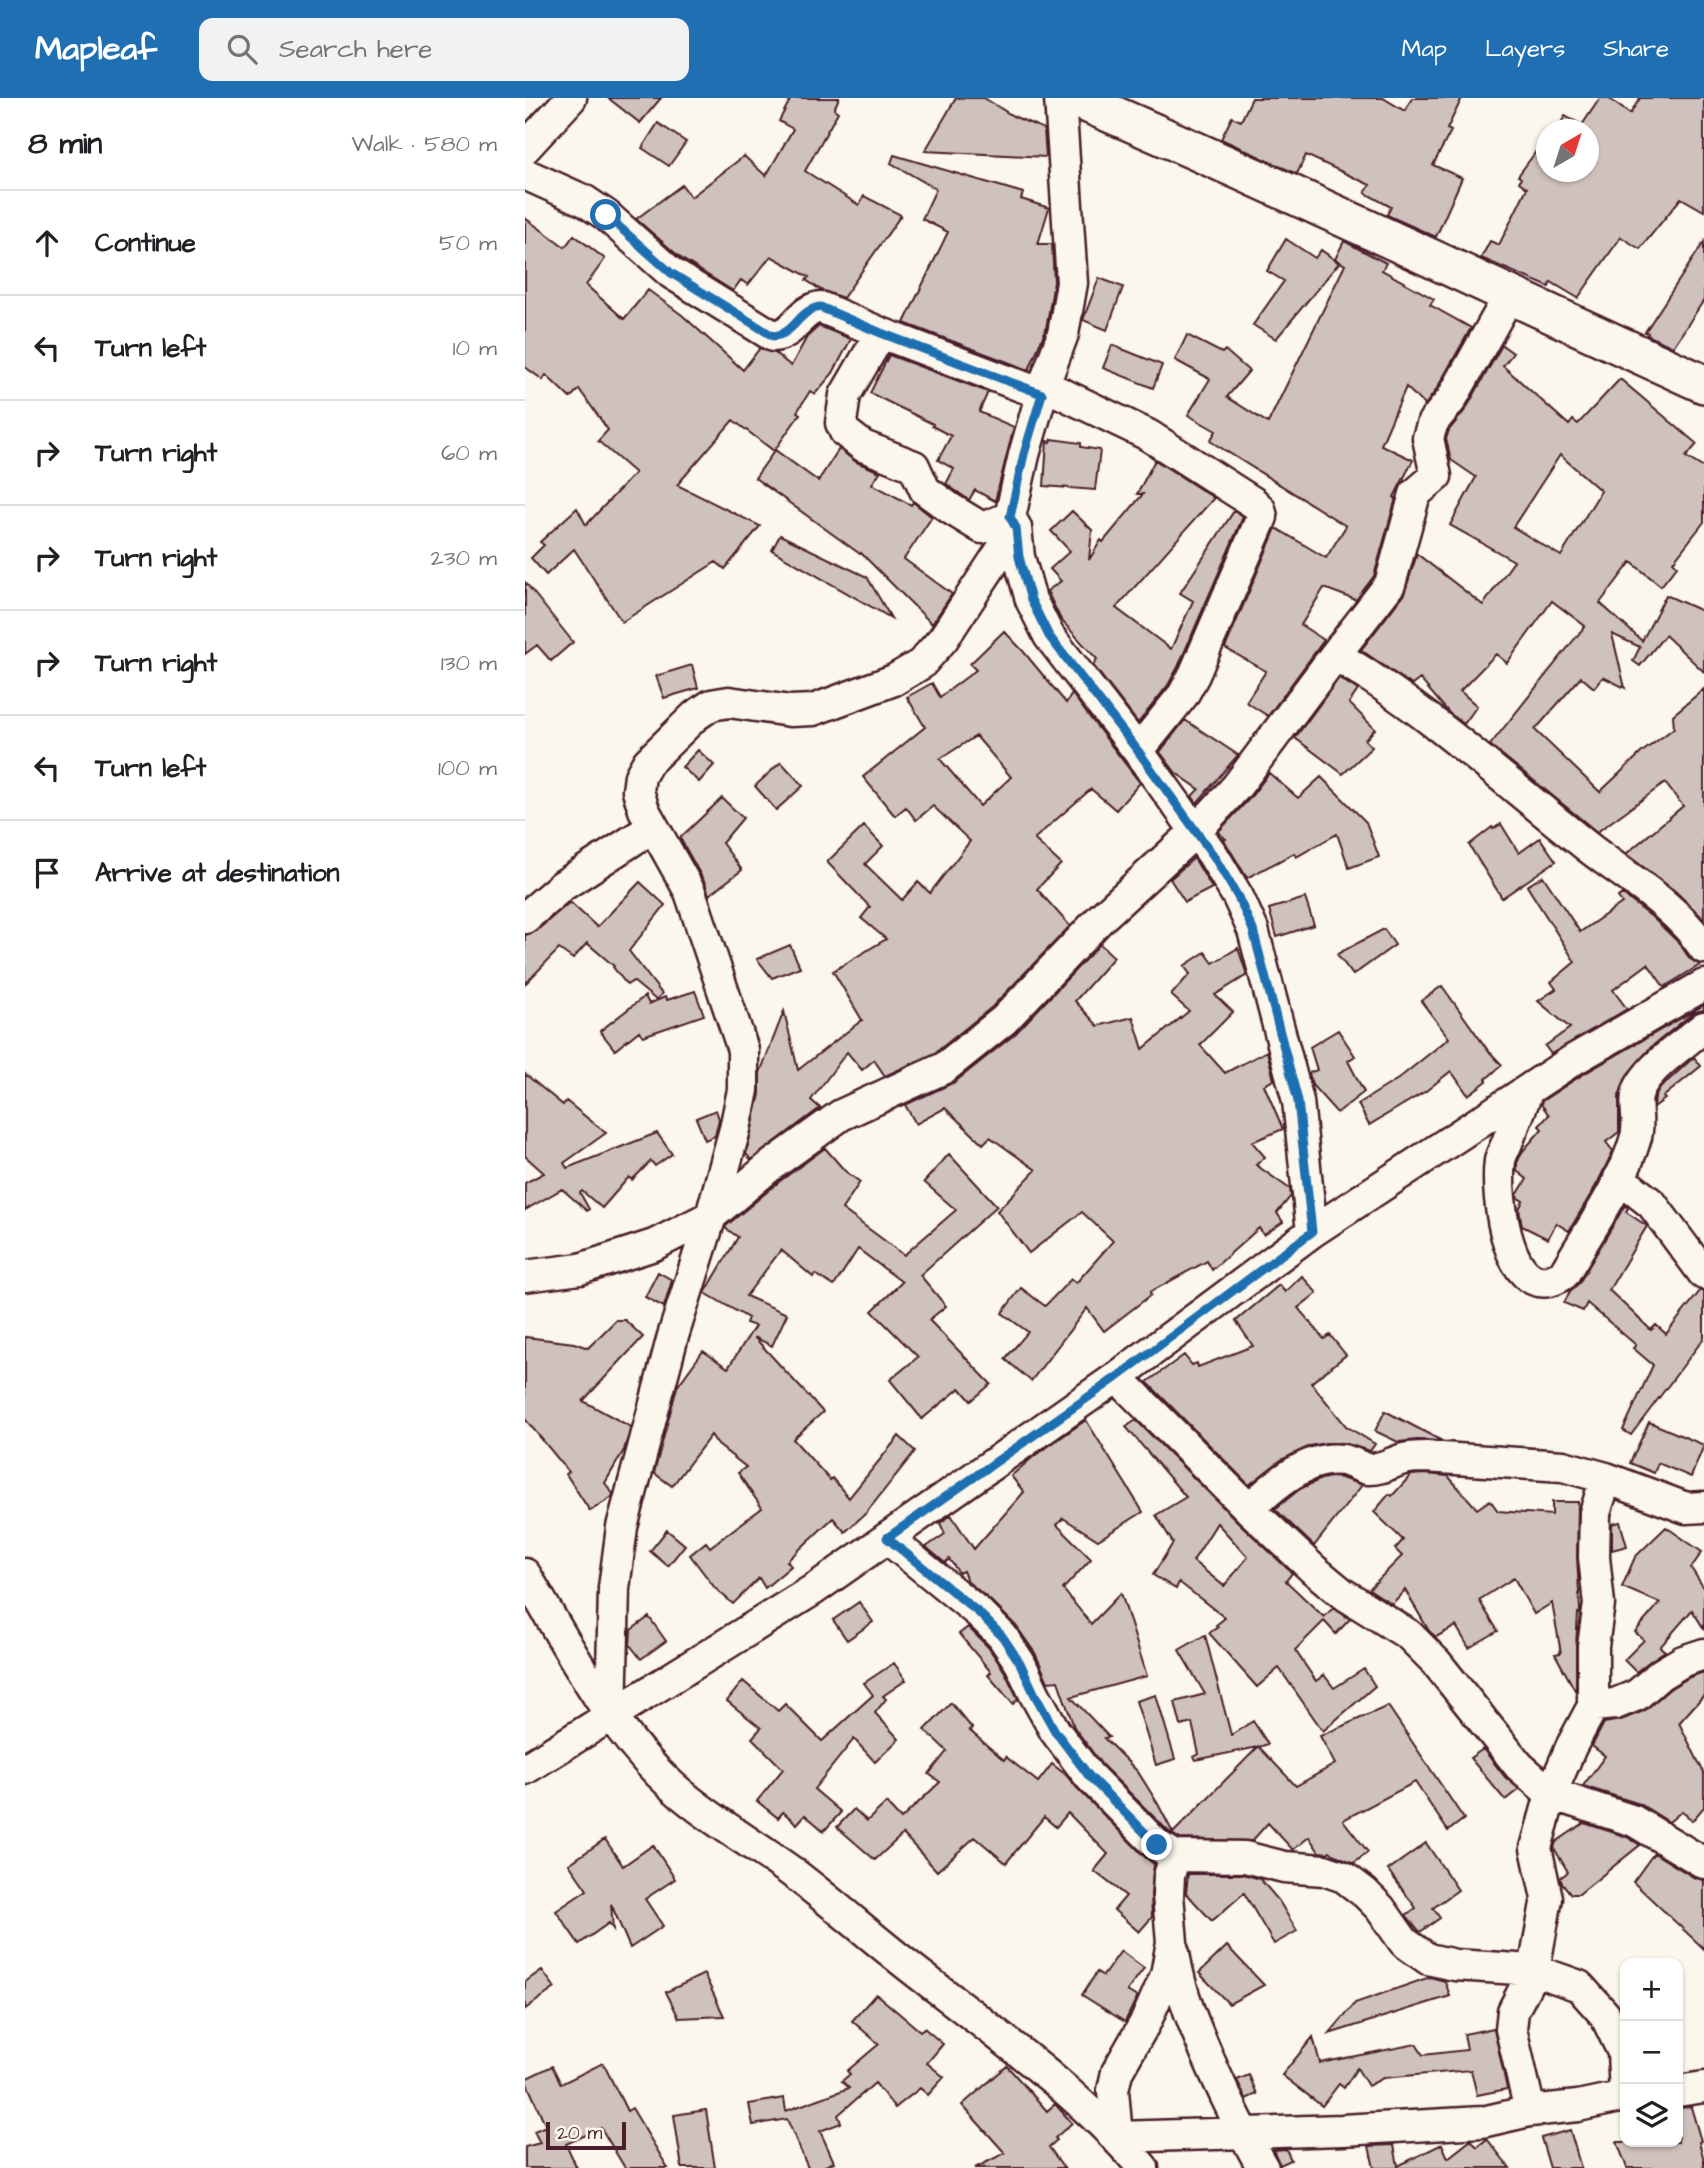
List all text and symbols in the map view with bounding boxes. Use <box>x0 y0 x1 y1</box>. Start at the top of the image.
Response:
search box <box>199 18 689 81</box>
text: Mapleaf <box>35 26 157 72</box>
icon: search <box>223 30 261 68</box>
text: Search here <box>279 31 432 67</box>
text: Map <box>1402 32 1447 66</box>
text: Layers <box>1485 32 1565 66</box>
text: Share <box>1603 32 1669 66</box>
north arrow <box>1536 119 1599 182</box>
text: 8 min <box>28 123 102 165</box>
text: Walk · 580 m <box>351 128 497 160</box>
route start <box>590 199 621 230</box>
icon: ahead <box>28 224 66 262</box>
text: Continue <box>95 225 196 261</box>
text: 50 m <box>439 227 497 259</box>
icon: left <box>28 329 66 367</box>
text: Turn left <box>95 330 206 366</box>
text: 10 m <box>452 332 497 364</box>
icon: right <box>28 434 66 472</box>
text: Turn right <box>95 435 217 471</box>
text: 60 m <box>441 437 497 469</box>
icon: right <box>28 539 66 577</box>
text: Turn right <box>95 540 217 576</box>
text: 230 m <box>431 542 497 574</box>
icon: right <box>28 644 66 682</box>
text: Turn right <box>95 645 217 681</box>
text: 130 m <box>441 647 497 679</box>
icon: left <box>28 749 66 787</box>
text: Turn left <box>95 750 206 786</box>
text: 100 m <box>438 752 497 784</box>
icon: arrive <box>28 854 66 892</box>
text: Arrive at destination <box>95 855 340 891</box>
route end <box>1141 1829 1172 1860</box>
map controls <box>1620 1958 1683 2147</box>
button: + <box>1620 1958 1683 2021</box>
button: − <box>1620 2021 1683 2084</box>
button: layers <box>1620 2084 1683 2147</box>
scale bar <box>546 2119 627 2151</box>
text: 20 m <box>557 2120 602 2147</box>

